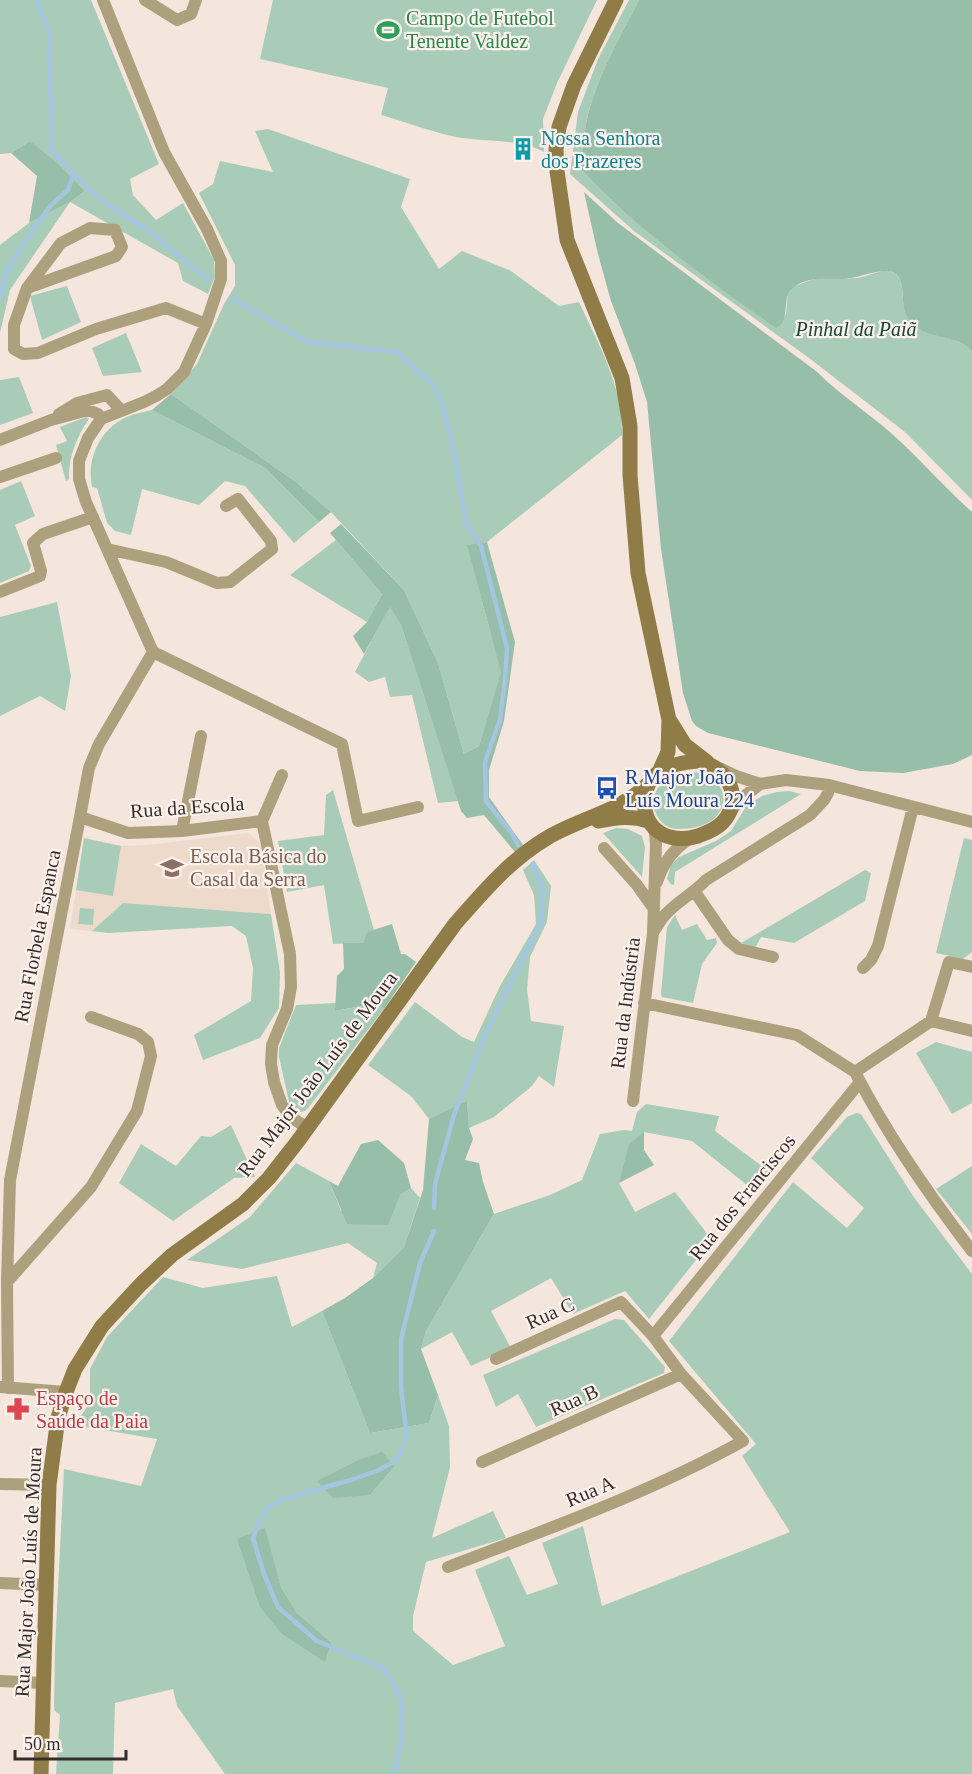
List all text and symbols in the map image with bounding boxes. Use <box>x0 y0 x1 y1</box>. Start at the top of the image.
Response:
place label: Campo de Futebol Tenente Valdez <box>406 7 554 52</box>
sports icon: Campo de Futebol Tenente Valdez <box>375 17 401 43</box>
place label: Nossa Senhora dos Prazeres <box>541 127 661 172</box>
building icon: Nossa Senhora dos Prazeres <box>510 136 536 162</box>
park label: Pinhal da Paiã <box>794 318 917 340</box>
place label: R Major João Luís Moura 224 <box>625 766 754 811</box>
bus stop icon: R Major João Luís Moura 224 <box>594 775 620 801</box>
street label: Rua da Escola <box>129 792 245 822</box>
place label: Escola Básica do Casal da Serra <box>190 845 327 890</box>
street label: Rua Florbela Espanca <box>9 848 66 1024</box>
school or university icon: Escola Básica do Casal da Serra <box>159 855 185 881</box>
street label: Rua da Indústria <box>606 936 644 1070</box>
street label: Rua Major João Luís de Moura <box>233 967 402 1181</box>
street label: Rua dos Franciscos <box>685 1129 800 1264</box>
street label: Rua C <box>522 1293 578 1333</box>
street label: Rua B <box>546 1380 602 1420</box>
place label: Espaço de Saúde da Paia <box>36 1387 148 1432</box>
pharmacy icon: Espaço de Saúde da Paia <box>5 1396 31 1422</box>
street label: Rua Major João Luís de Moura <box>10 1446 47 1698</box>
street label: Rua A <box>562 1471 618 1511</box>
scale bar <box>15 1723 126 1761</box>
text: 50 m <box>24 1734 61 1754</box>

